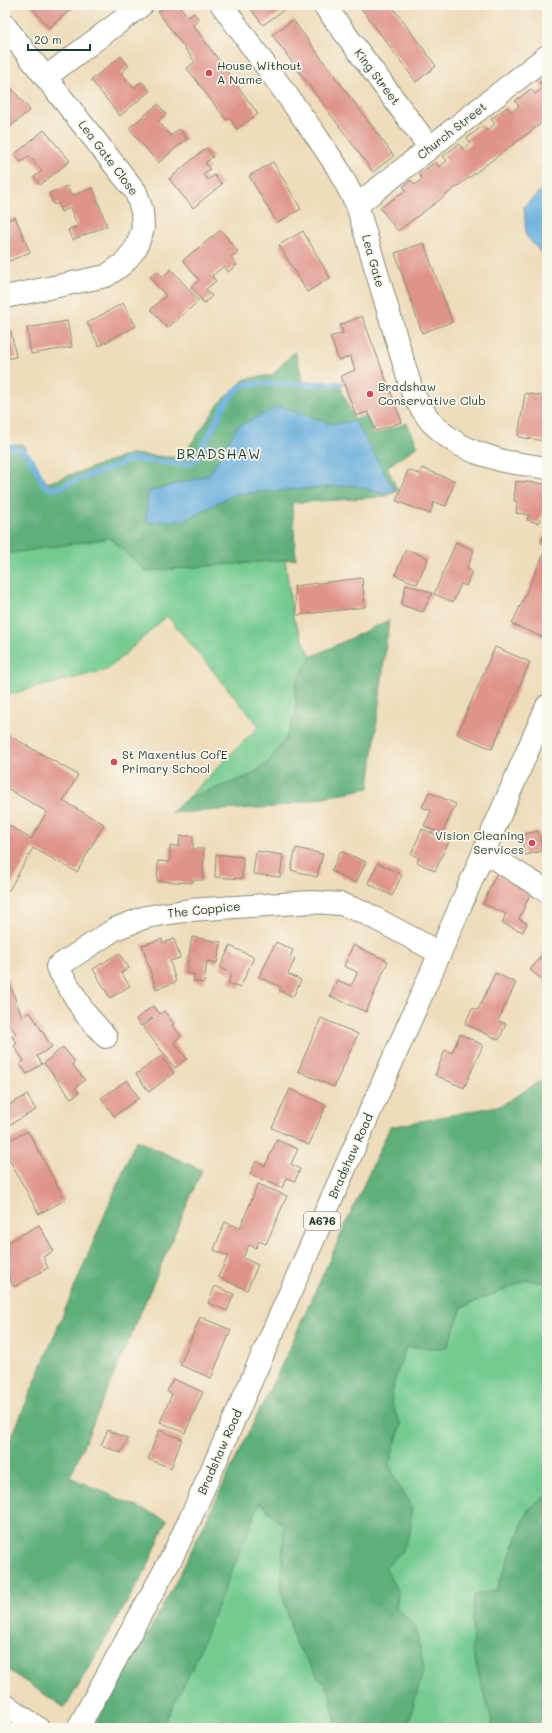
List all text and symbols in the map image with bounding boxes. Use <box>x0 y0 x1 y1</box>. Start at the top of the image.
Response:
scale bar <box>28 26 90 52</box>
text: 20 m <box>34 31 62 47</box>
street label: King Street <box>351 45 404 108</box>
place label: House Without A Name <box>217 57 302 87</box>
marker: House Without A Name <box>204 68 214 78</box>
street label: Church Street <box>413 98 489 162</box>
street label: Lea Gate Close <box>75 117 142 198</box>
street label: Lea Gate <box>359 232 389 289</box>
place label: Bradshaw Conservative Club <box>378 378 486 408</box>
marker: Bradshaw Conservative Club <box>365 389 375 399</box>
district label: BRADSHAW <box>177 444 261 463</box>
place label: St Maxentius CofE Primary School <box>122 746 228 776</box>
marker: St Maxentius CofE Primary School <box>109 757 119 767</box>
place label: Vision Cleaning Services <box>435 827 524 857</box>
marker: Vision Cleaning Services <box>527 838 537 848</box>
street label: The Coppice <box>167 897 241 921</box>
street label: Bradshaw Road <box>324 1110 376 1201</box>
road number: A676 <box>304 1212 340 1230</box>
street label: Bradshaw Road <box>193 1406 245 1497</box>

